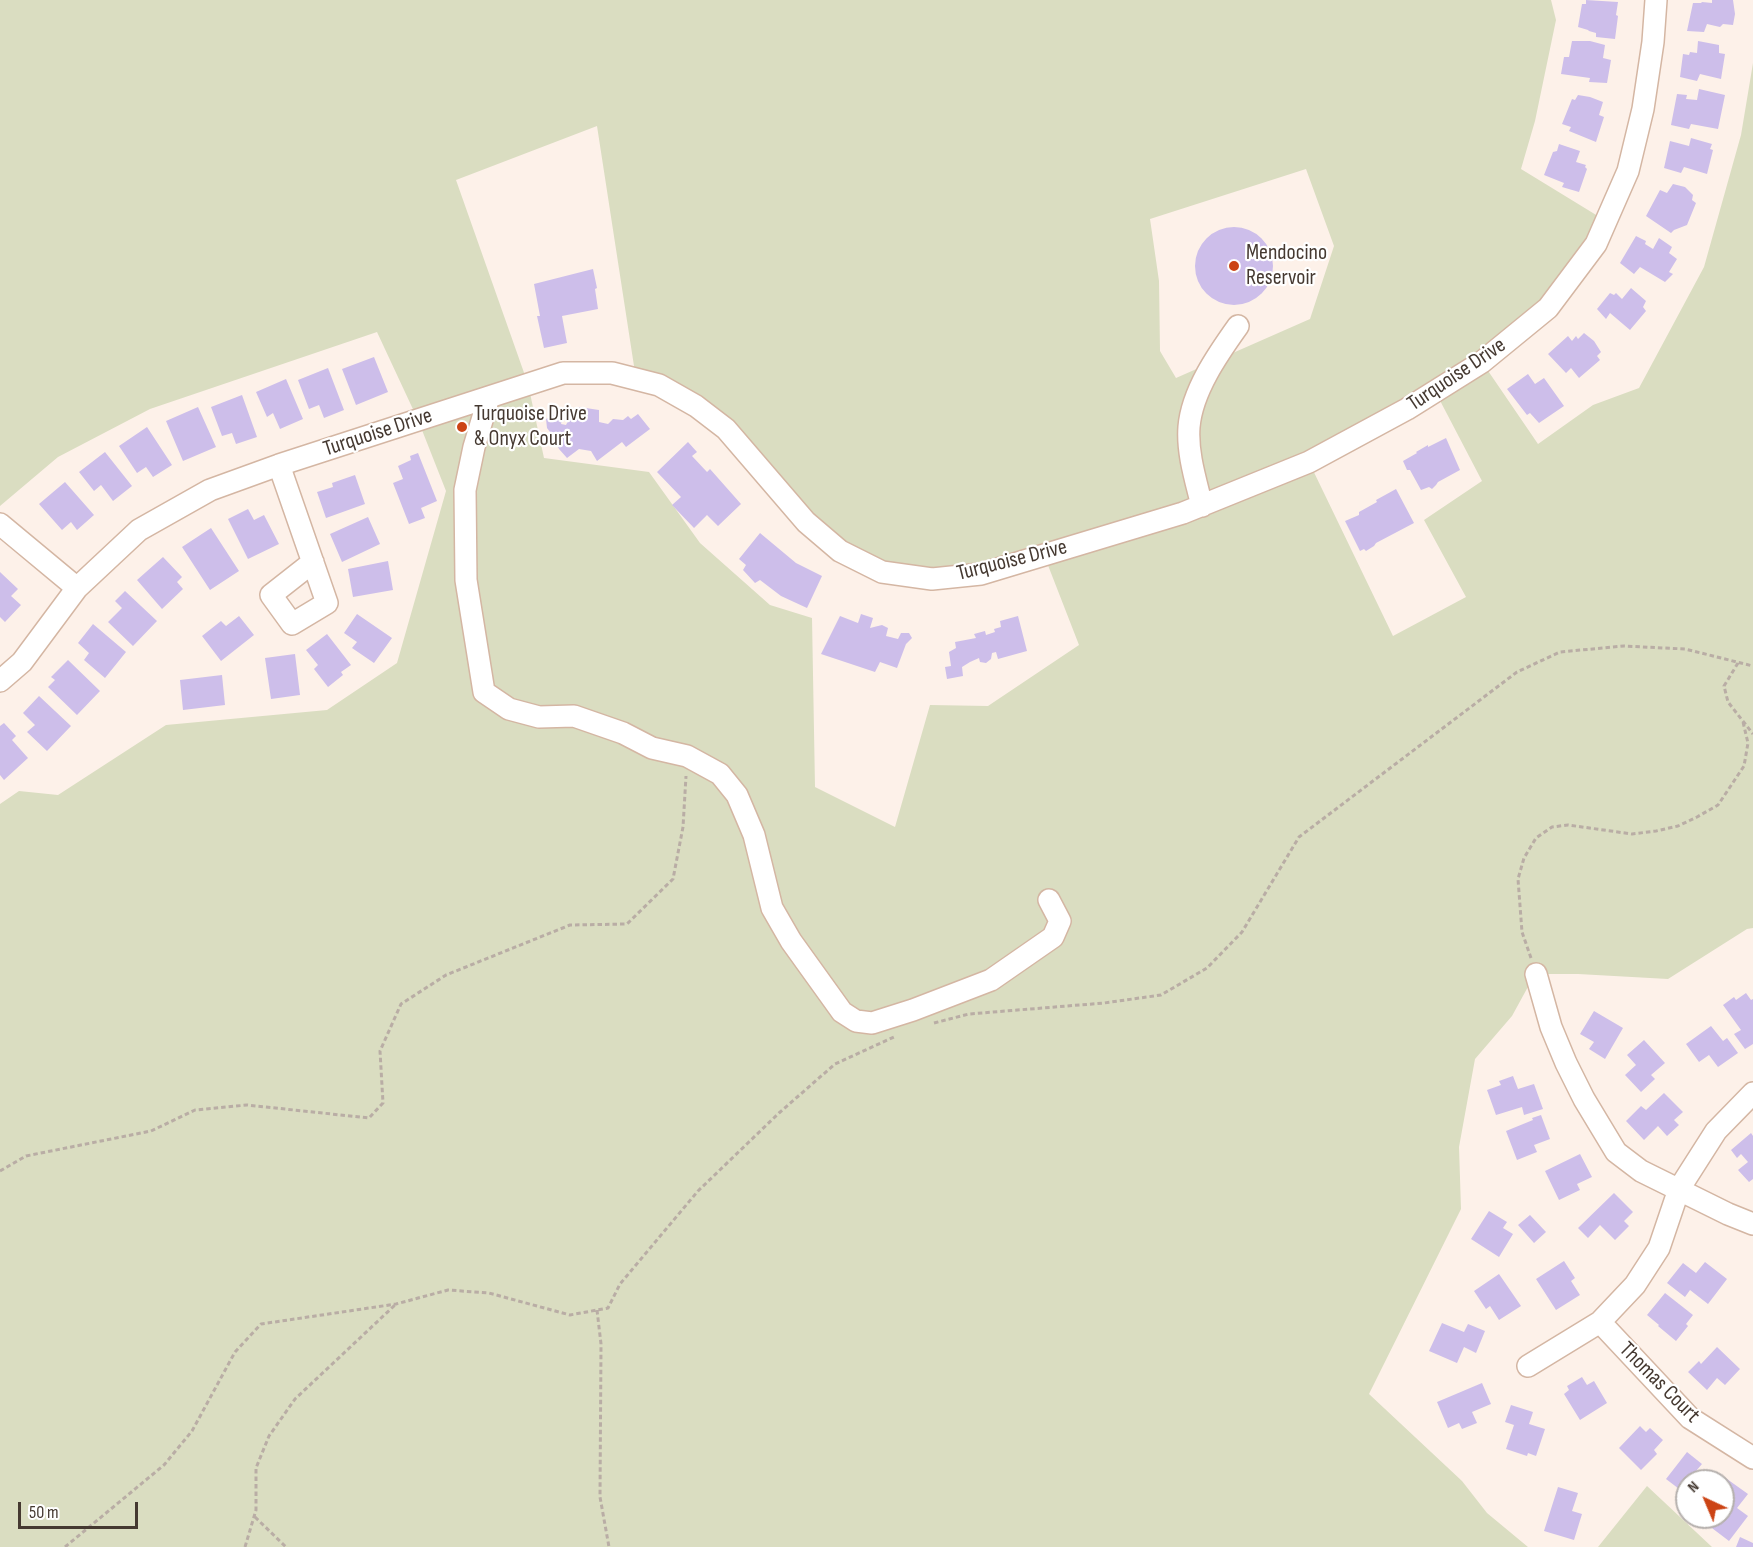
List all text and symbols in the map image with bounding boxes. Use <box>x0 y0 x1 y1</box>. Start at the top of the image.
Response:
place label: Mendocino Reservoir <box>1246 240 1327 292</box>
marker: Mendocino Reservoir <box>1227 259 1241 273</box>
street label: Turquoise Drive <box>1403 333 1511 417</box>
place label: Turquoise Drive & Onyx Court <box>474 401 587 452</box>
street label: Turquoise Drive <box>320 403 436 463</box>
marker: Turquoise Drive & Onyx Court <box>455 420 469 434</box>
street label: Turquoise Drive <box>954 535 1070 587</box>
street label: Thomas Court <box>1613 1337 1705 1429</box>
north arrow <box>1675 1469 1735 1529</box>
text: N <box>1684 1477 1703 1497</box>
scale bar <box>21 1490 141 1528</box>
text: 50 m <box>29 1502 59 1523</box>

